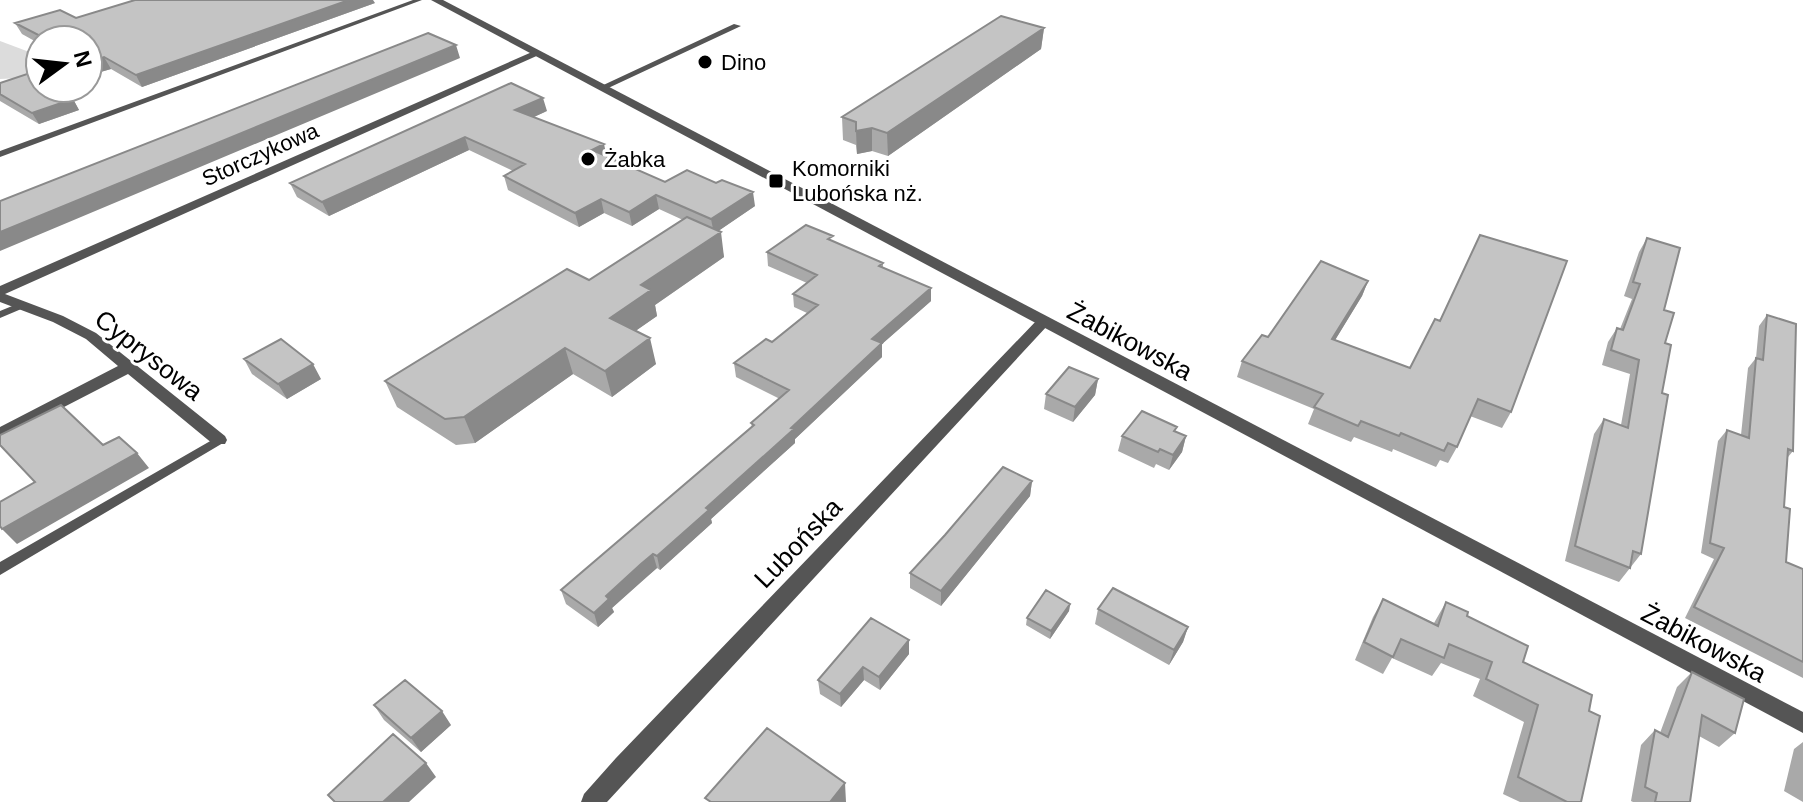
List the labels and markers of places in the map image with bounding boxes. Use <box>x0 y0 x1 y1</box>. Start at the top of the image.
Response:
place label: Dino <box>721 50 766 75</box>
marker: Dino <box>696 53 714 71</box>
place label: Żabka <box>604 147 666 172</box>
marker: Żabka <box>579 150 597 168</box>
place label: Komorniki Lubońska nż. <box>792 156 923 206</box>
marker: Komorniki Lubońska nż. <box>767 172 785 190</box>

